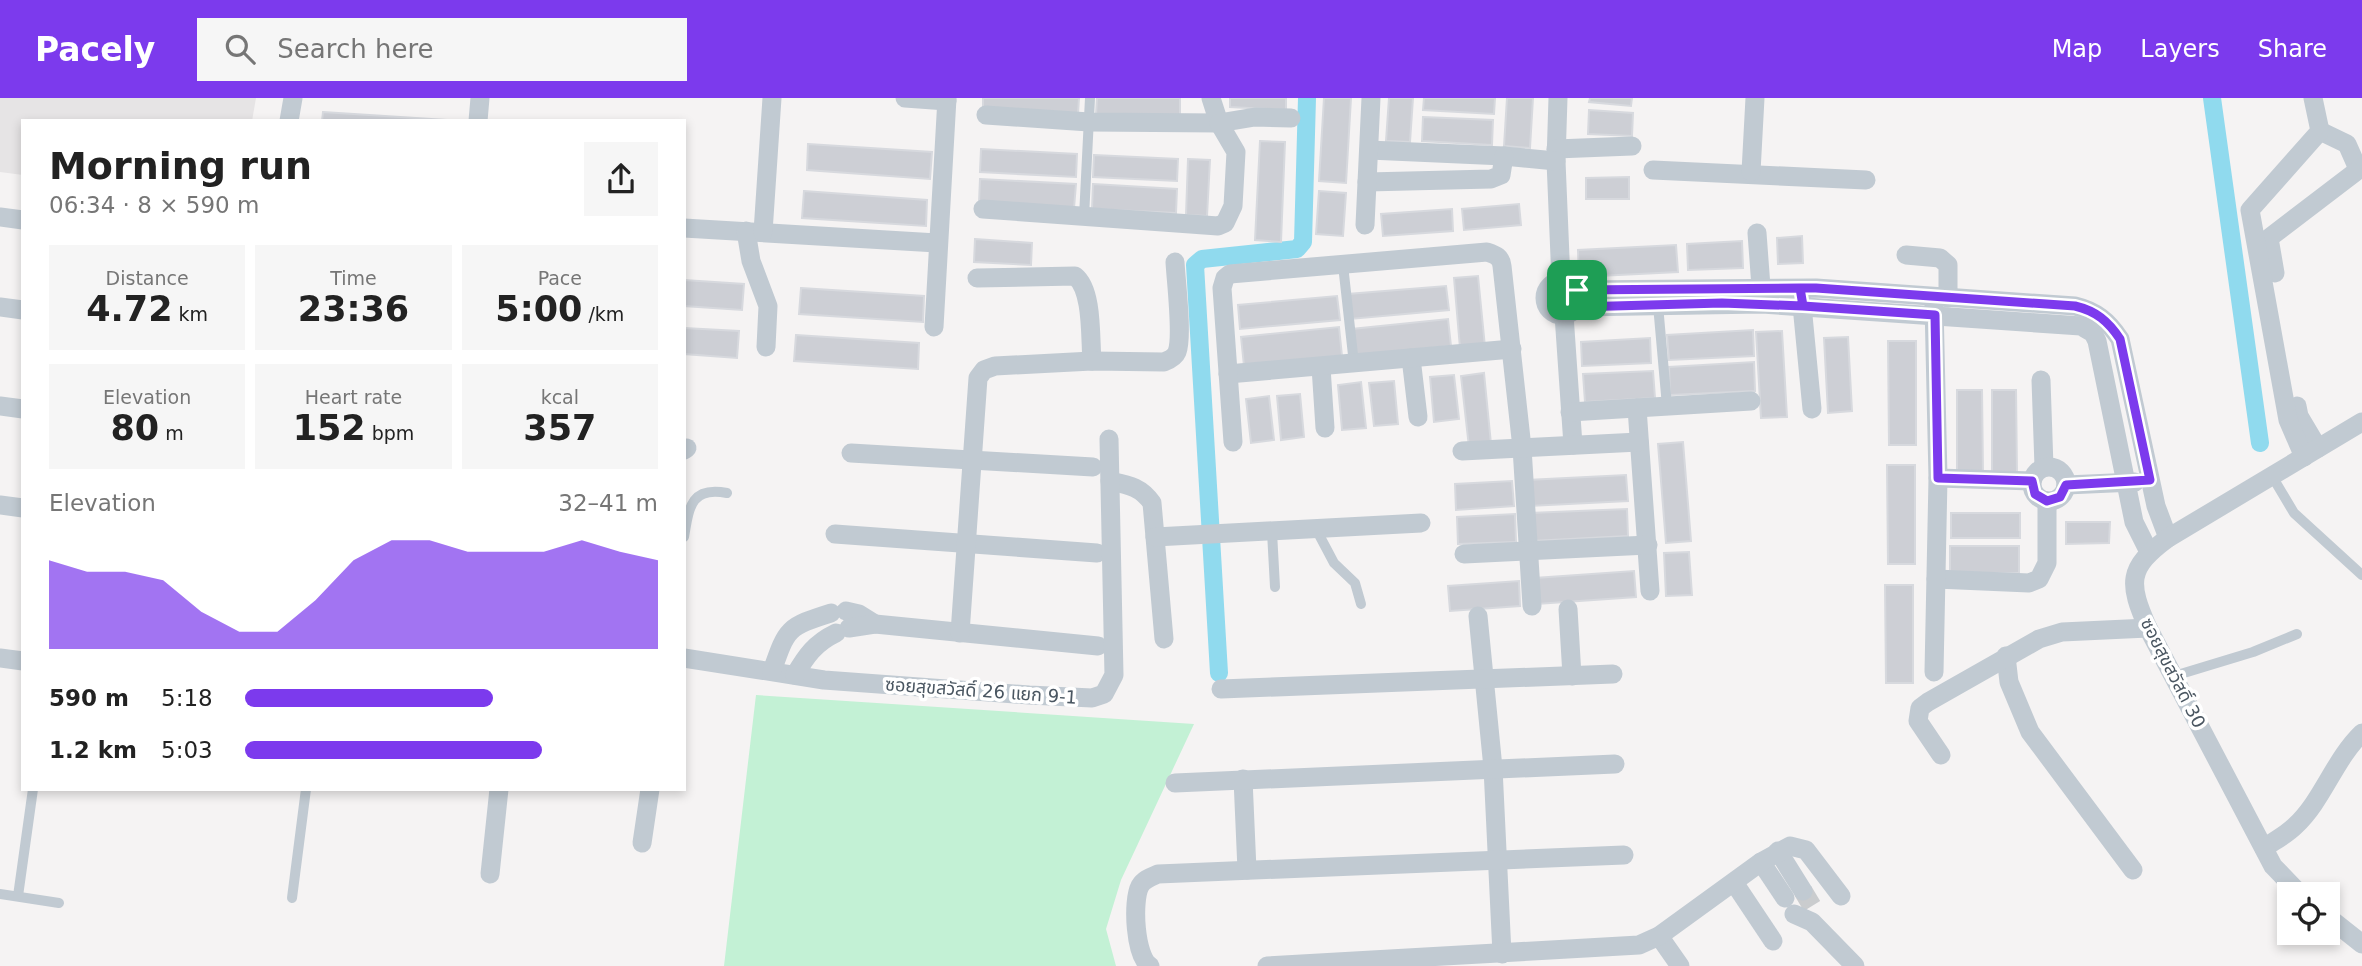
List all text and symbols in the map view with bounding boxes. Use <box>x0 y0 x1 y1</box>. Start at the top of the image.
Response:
search box <box>197 18 687 81</box>
text: Pacely <box>35 30 155 69</box>
icon: search <box>221 30 259 68</box>
text: Search here <box>277 34 434 64</box>
text: Map <box>2052 35 2102 63</box>
text: Layers <box>2140 35 2220 63</box>
text: Share <box>2258 35 2327 63</box>
button: share <box>584 142 658 216</box>
text: Morning run <box>49 144 312 188</box>
text: 06:34 · 8 × 590 m <box>49 192 259 218</box>
pin <box>1547 260 1607 320</box>
text: Distance <box>106 267 189 289</box>
text: Time <box>330 267 377 289</box>
text: Pace <box>538 267 582 289</box>
icon: arrive <box>1558 271 1596 309</box>
text: 4.72 <box>86 289 173 329</box>
text: 23:36 <box>298 289 409 329</box>
text: 5:00 <box>495 289 582 329</box>
text: km <box>173 303 208 325</box>
text: /km <box>582 303 624 325</box>
text: Elevation <box>103 386 191 408</box>
text: Heart rate <box>305 386 402 408</box>
text: kcal <box>541 386 579 408</box>
text: 80 <box>111 408 159 448</box>
text: 152 <box>293 408 366 448</box>
text: 357 <box>523 408 596 448</box>
text: m <box>159 422 184 444</box>
text: bpm <box>366 422 414 444</box>
text: Elevation <box>49 490 156 516</box>
text: 32–41 m <box>558 490 658 516</box>
street label: ซอยสุขสวัสดิ์ 30 <box>2136 614 2210 732</box>
street label: ซอยสุขสวัสดิ์ 26 แยก 9-1 <box>884 673 1078 709</box>
text: 590 m <box>49 685 129 711</box>
text: 5:18 <box>161 685 213 711</box>
text: 1.2 km <box>49 737 137 763</box>
text: 5:03 <box>161 737 213 763</box>
map controls <box>2277 882 2340 945</box>
button: locate <box>2277 882 2340 945</box>

